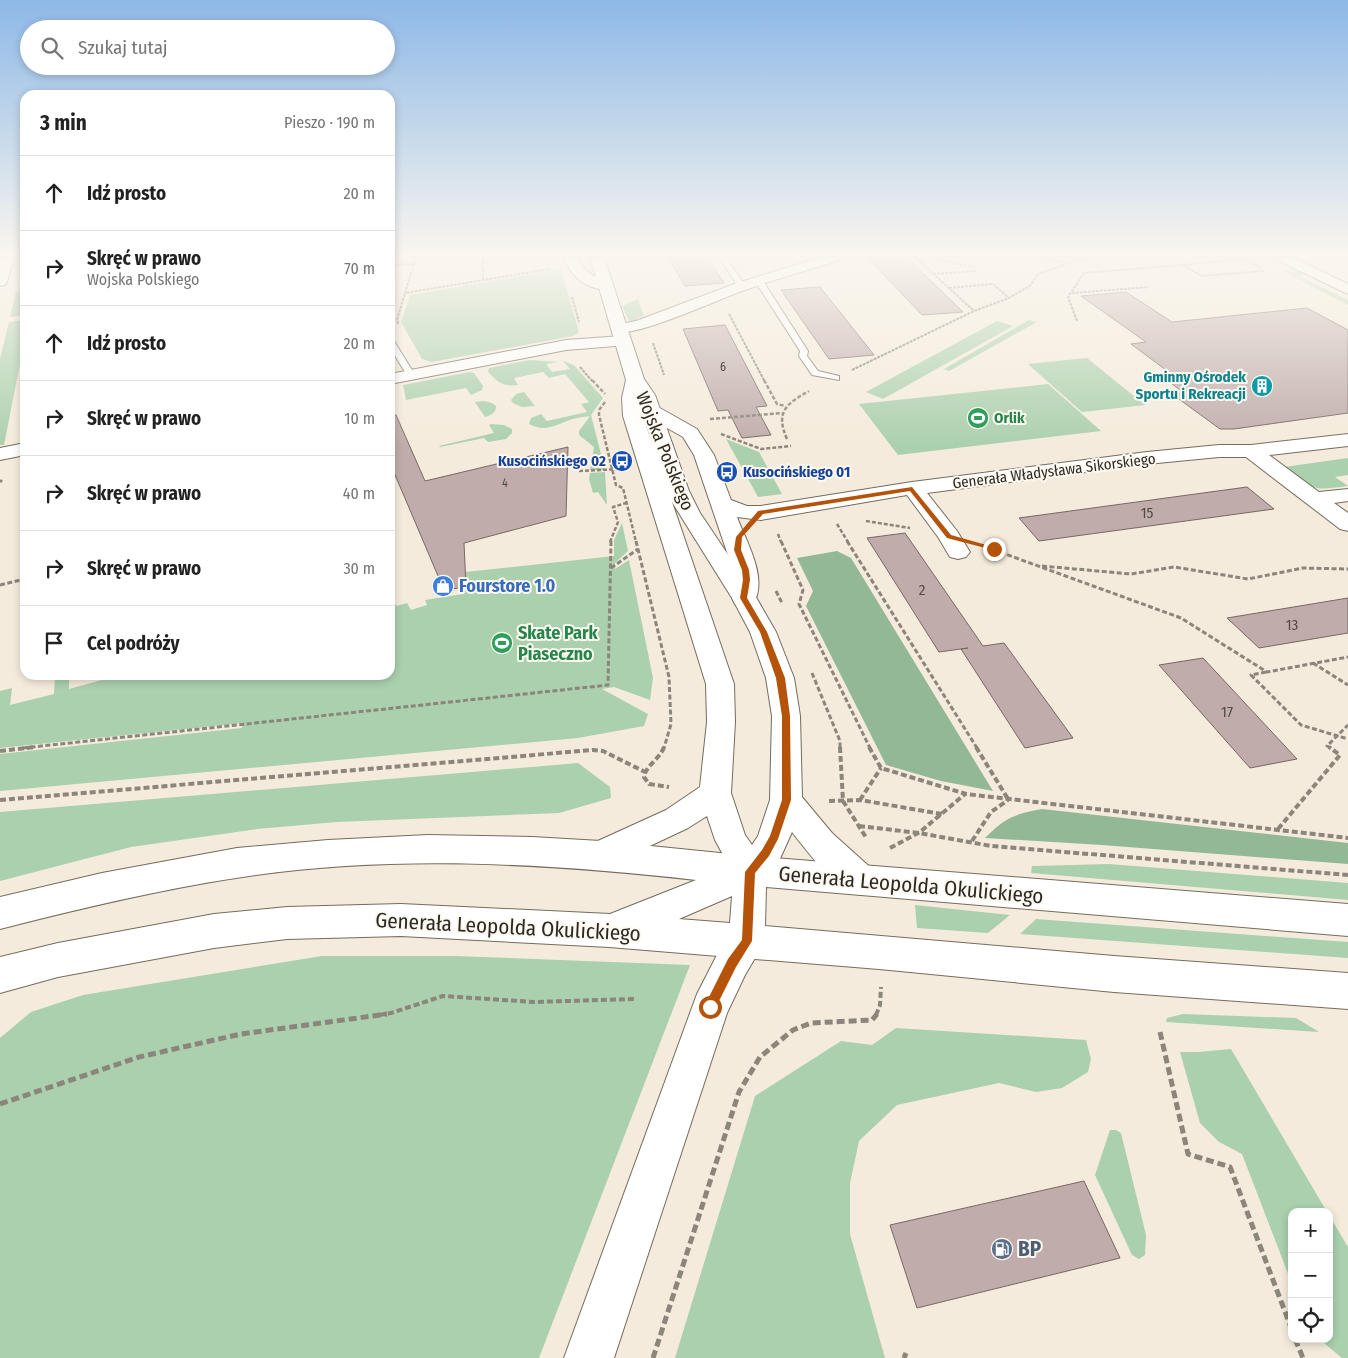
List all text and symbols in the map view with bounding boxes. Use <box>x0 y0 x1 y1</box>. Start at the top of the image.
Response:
search box <box>20 20 395 75</box>
icon: search <box>38 34 66 62</box>
text: Szukaj tutaj <box>78 36 168 59</box>
text: 3 min <box>40 110 87 136</box>
text: Pieszo · 190 m <box>284 113 375 132</box>
icon: ahead <box>40 179 68 207</box>
text: Idź prosto <box>87 182 166 205</box>
text: 20 m <box>344 184 375 203</box>
text: Skręć w prawo <box>87 247 201 270</box>
icon: right <box>40 254 68 282</box>
text: 70 m <box>344 259 375 278</box>
text: Wojska Polskiego <box>87 270 199 289</box>
icon: ahead <box>40 329 68 357</box>
text: Idź prosto <box>87 332 166 355</box>
text: 20 m <box>344 334 375 353</box>
house number: 6 <box>720 360 726 374</box>
place label: Gminny Ośrodek Sportu i Rekreacji <box>1136 368 1246 403</box>
building icon: Gminny Ośrodek Sportu i Rekreacji <box>1250 374 1274 398</box>
street label: Wojska Polskiego <box>631 388 699 514</box>
icon: right <box>40 404 68 432</box>
sports icon: Orlik <box>966 406 990 430</box>
text: Skręć w prawo <box>87 407 201 430</box>
text: 10 m <box>344 409 375 428</box>
place label: Orlik <box>994 409 1025 427</box>
bus stop icon: Kusocińskiego 02 <box>610 449 634 473</box>
street label: Generała Władysława Sikorskiego <box>951 450 1157 492</box>
place label: Kusocińskiego 02 <box>498 452 606 470</box>
bus stop icon: Kusocińskiego 01 <box>715 460 739 484</box>
place label: Kusocińskiego 01 <box>743 463 850 481</box>
house number: 4 <box>502 476 508 490</box>
icon: right <box>40 479 68 507</box>
text: Skręć w prawo <box>87 482 201 505</box>
text: 40 m <box>343 484 375 503</box>
house number: 15 <box>1141 504 1153 522</box>
route end <box>983 538 1006 561</box>
icon: right <box>40 554 68 582</box>
text: Skręć w prawo <box>87 557 201 580</box>
text: 30 m <box>343 559 375 578</box>
shop icon: Fourstore 1.0 <box>431 574 455 598</box>
place label: Fourstore 1.0 <box>459 575 556 597</box>
house number: 2 <box>919 581 926 599</box>
house number: 13 <box>1286 616 1299 634</box>
place label: Skate Park Piaseczno <box>518 622 599 665</box>
icon: arrive <box>40 629 68 657</box>
sports icon: Skate Park Piaseczno <box>490 631 514 655</box>
text: Cel podróży <box>87 632 180 655</box>
house number: 17 <box>1221 703 1233 721</box>
street label: Generała Leopolda Okulickiego <box>777 860 1045 910</box>
street label: Generała Leopolda Okulickiego <box>375 907 641 947</box>
route start <box>699 996 722 1019</box>
map controls <box>1288 1208 1333 1343</box>
button: + <box>1288 1208 1333 1253</box>
place label: BP <box>1018 1236 1042 1262</box>
fuel station icon: BP <box>990 1237 1014 1261</box>
button: − <box>1288 1253 1333 1298</box>
button: locate <box>1288 1298 1333 1343</box>

